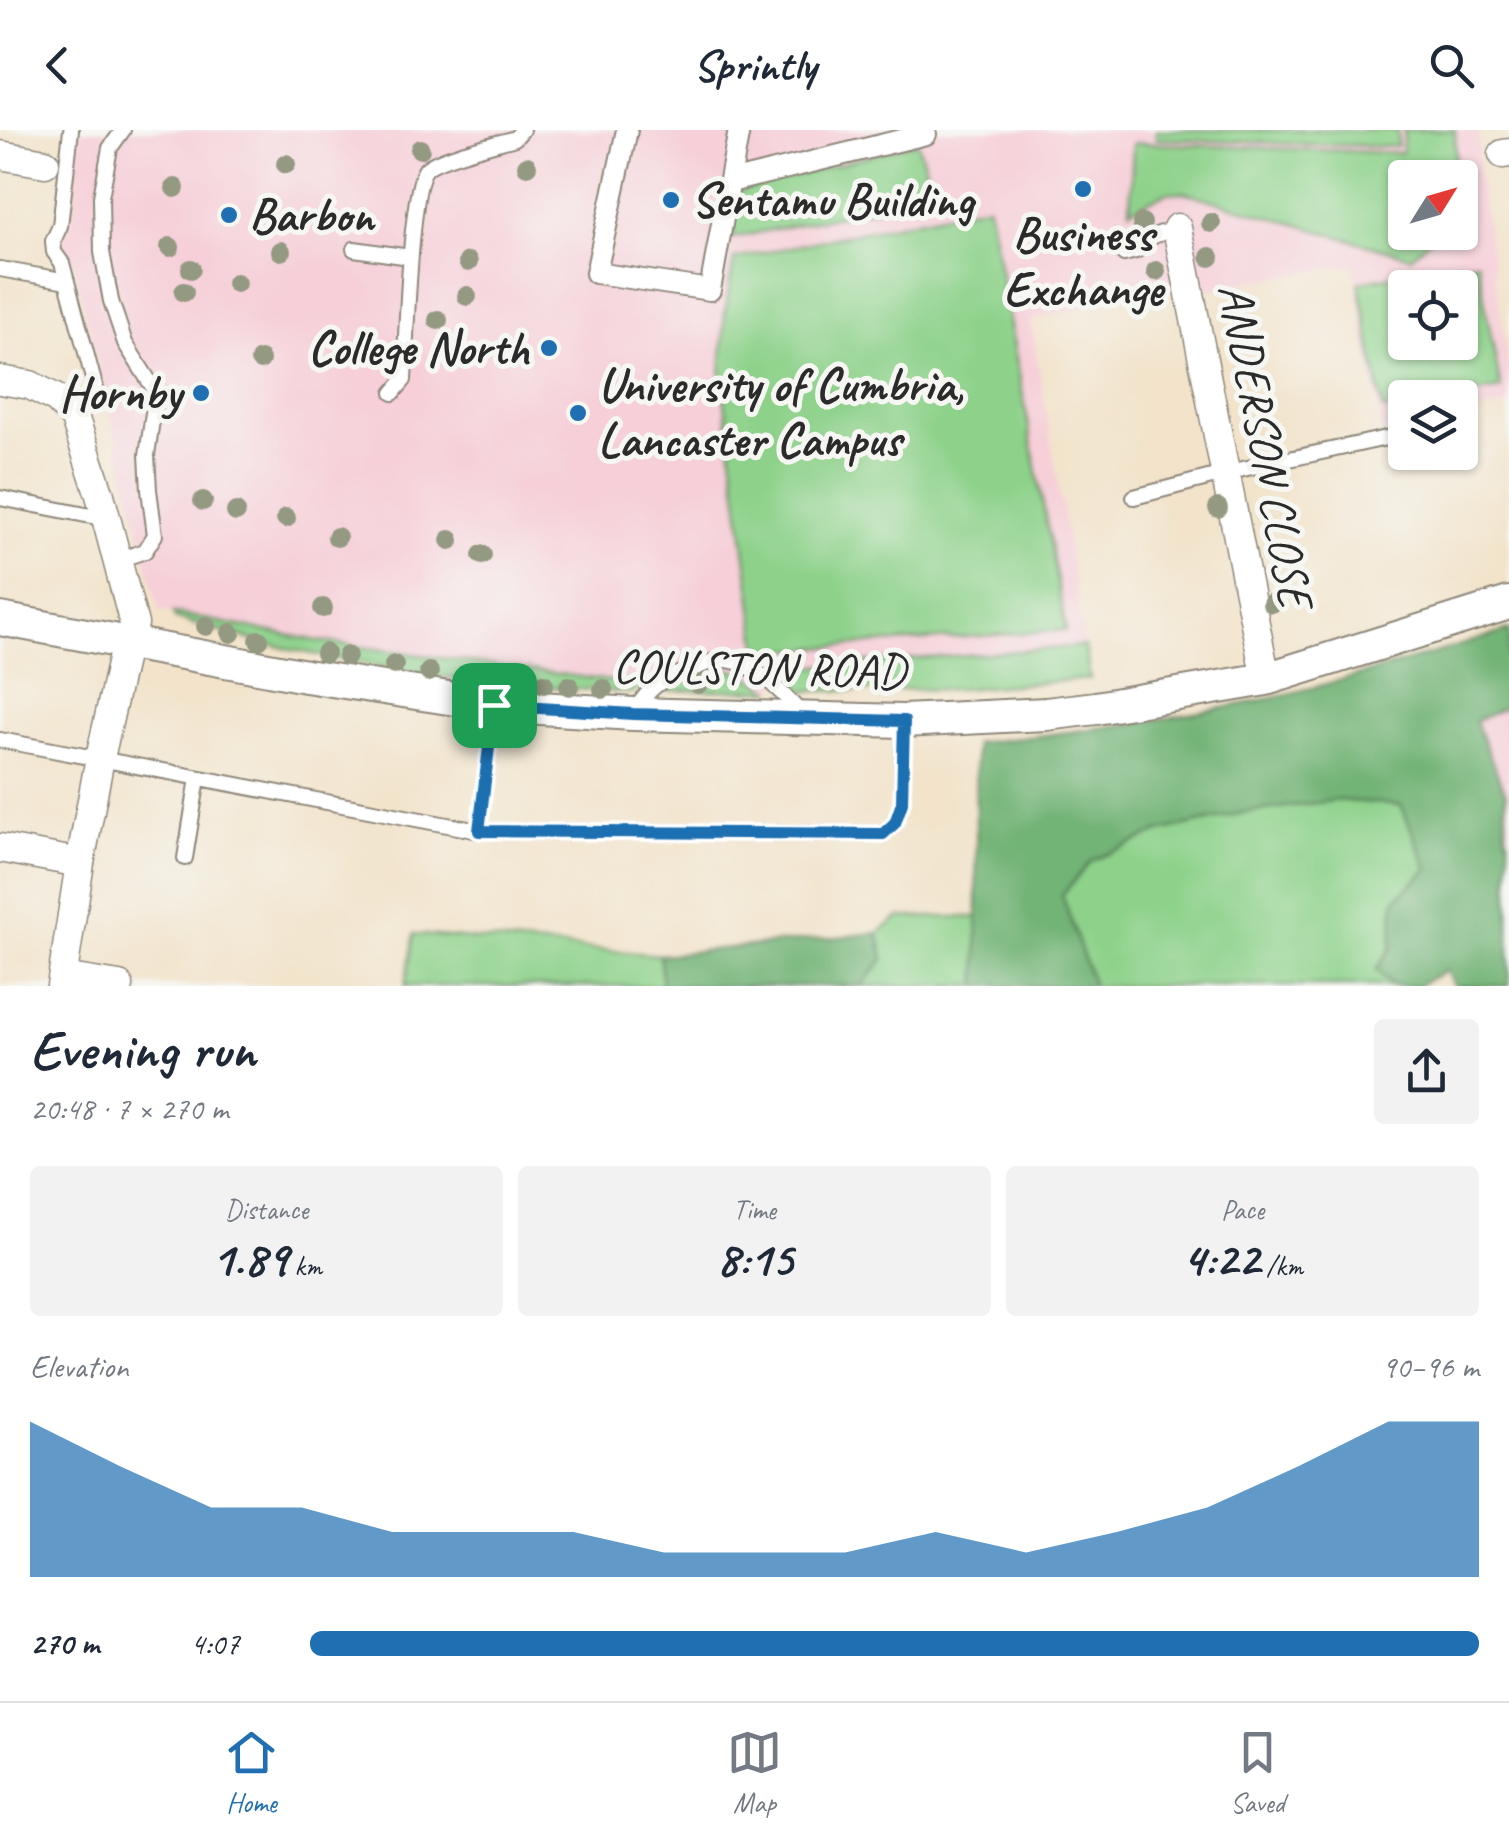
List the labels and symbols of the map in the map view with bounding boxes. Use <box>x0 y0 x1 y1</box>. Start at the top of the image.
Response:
north arrow <box>1388 160 1478 250</box>
place label: Sentamu Building <box>691 170 977 230</box>
marker: Business Exchange <box>1072 178 1094 200</box>
place label: Barbon <box>249 185 376 245</box>
marker: Sentamu Building <box>660 189 682 211</box>
marker: Barbon <box>218 204 240 226</box>
place label: Business Exchange <box>1003 204 1166 319</box>
street label: ANDERSON CLOSE <box>1205 278 1328 617</box>
place label: College North <box>308 318 531 378</box>
marker: College North <box>538 337 560 359</box>
place label: University of Cumbria, Lancaster Campus <box>598 355 964 470</box>
place label: Hornby <box>59 363 186 423</box>
marker: Hornby <box>190 382 212 404</box>
marker: University of Cumbria, Lancaster Campus <box>567 402 589 424</box>
street label: COULSTON ROAD <box>612 635 910 701</box>
pin <box>452 663 537 748</box>

